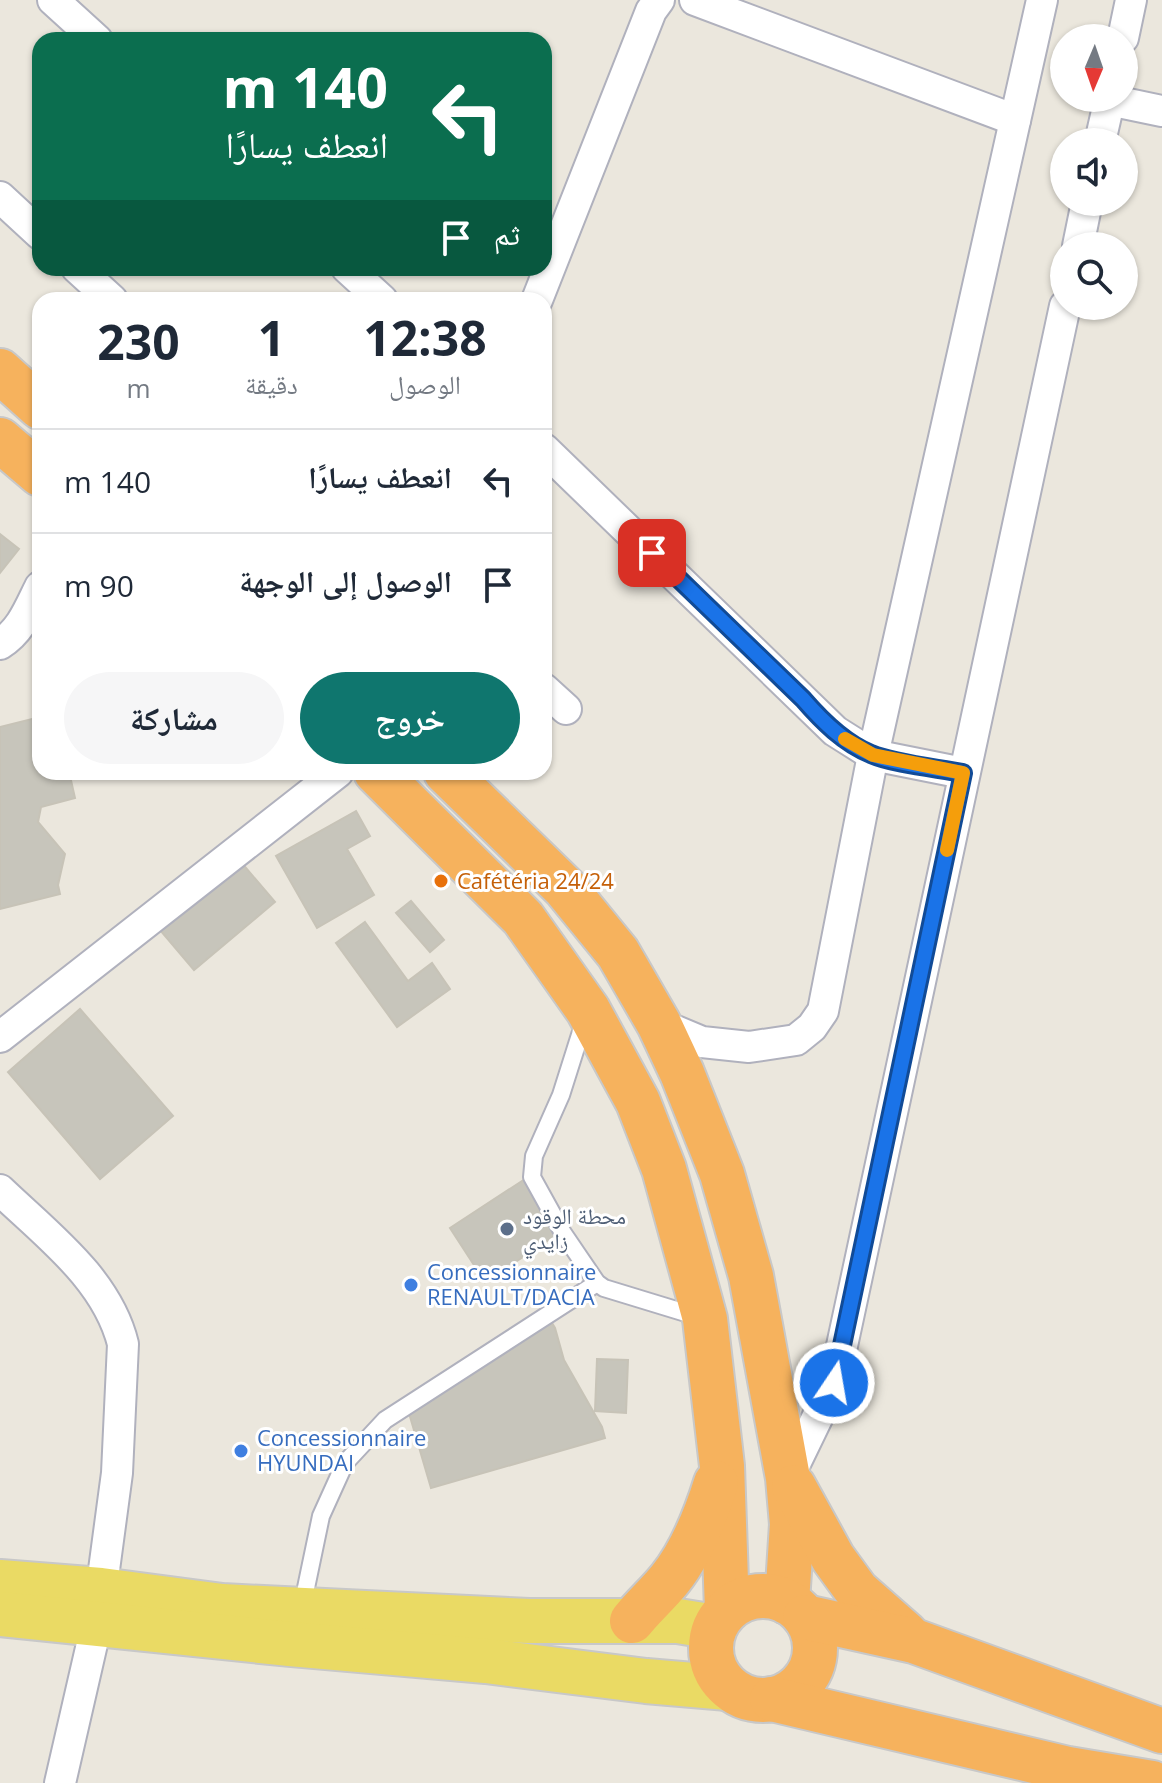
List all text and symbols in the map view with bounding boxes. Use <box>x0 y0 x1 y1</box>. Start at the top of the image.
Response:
north arrow <box>1050 24 1138 112</box>
map controls <box>1050 24 1138 320</box>
text: 140 m <box>222 48 388 124</box>
icon: left <box>416 64 520 168</box>
text: انعطف يسارًا <box>225 120 388 169</box>
button: sound <box>1050 128 1138 216</box>
text: ثم <box>494 213 520 254</box>
icon: arrive <box>434 216 478 260</box>
button: search <box>1050 232 1138 320</box>
text: 1 <box>258 305 285 370</box>
text: 12:38 <box>363 305 487 370</box>
text: 230 <box>97 309 180 374</box>
text: دقيقة <box>245 366 298 402</box>
text: الوصول <box>389 366 461 402</box>
text: m <box>126 370 151 406</box>
text: انعطف يسارًا <box>308 456 452 497</box>
icon: left <box>476 459 520 503</box>
text: 140 m <box>64 461 151 502</box>
pin <box>618 519 686 587</box>
icon: arrive <box>630 531 674 575</box>
text: الوصول إلى الوجهة <box>239 560 452 601</box>
icon: arrive <box>476 563 520 607</box>
text: 90 m <box>64 565 134 606</box>
button: مشاركة <box>64 672 284 764</box>
button: خروج <box>300 672 520 764</box>
place label: Cafétéria 24/24 <box>457 865 614 895</box>
marker: Cafétéria 24/24 <box>432 872 450 890</box>
place label: محطة الوقود زايدي <box>523 1200 626 1259</box>
marker: محطة الوقود زايدي <box>498 1220 516 1238</box>
place label: Concessionnaire RENAULT/DACIA <box>427 1256 596 1311</box>
marker: Concessionnaire RENAULT/DACIA <box>402 1276 420 1294</box>
position arrow <box>792 1341 876 1425</box>
place label: Concessionnaire HYUNDAI <box>257 1422 426 1477</box>
marker: Concessionnaire HYUNDAI <box>232 1442 250 1460</box>

